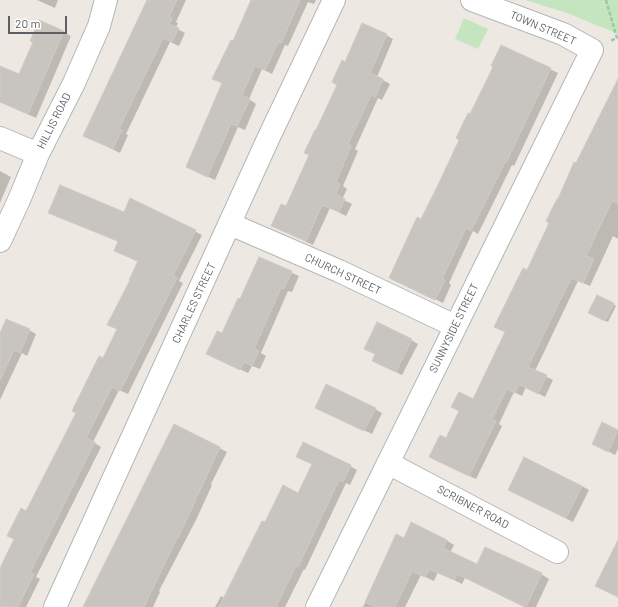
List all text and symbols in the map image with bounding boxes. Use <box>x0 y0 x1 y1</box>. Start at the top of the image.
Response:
scale bar <box>10 8 69 34</box>
street label: TOWN STREET <box>508 8 578 48</box>
text: 20 m <box>15 16 41 30</box>
street label: HILLIS ROAD <box>34 91 74 151</box>
street label: CHURCH STREET <box>303 251 383 297</box>
street label: CHARLES STREET <box>169 260 219 346</box>
street label: SUNNYSIDE STREET <box>427 281 481 375</box>
street label: SCRIBNER ROAD <box>435 483 511 531</box>

